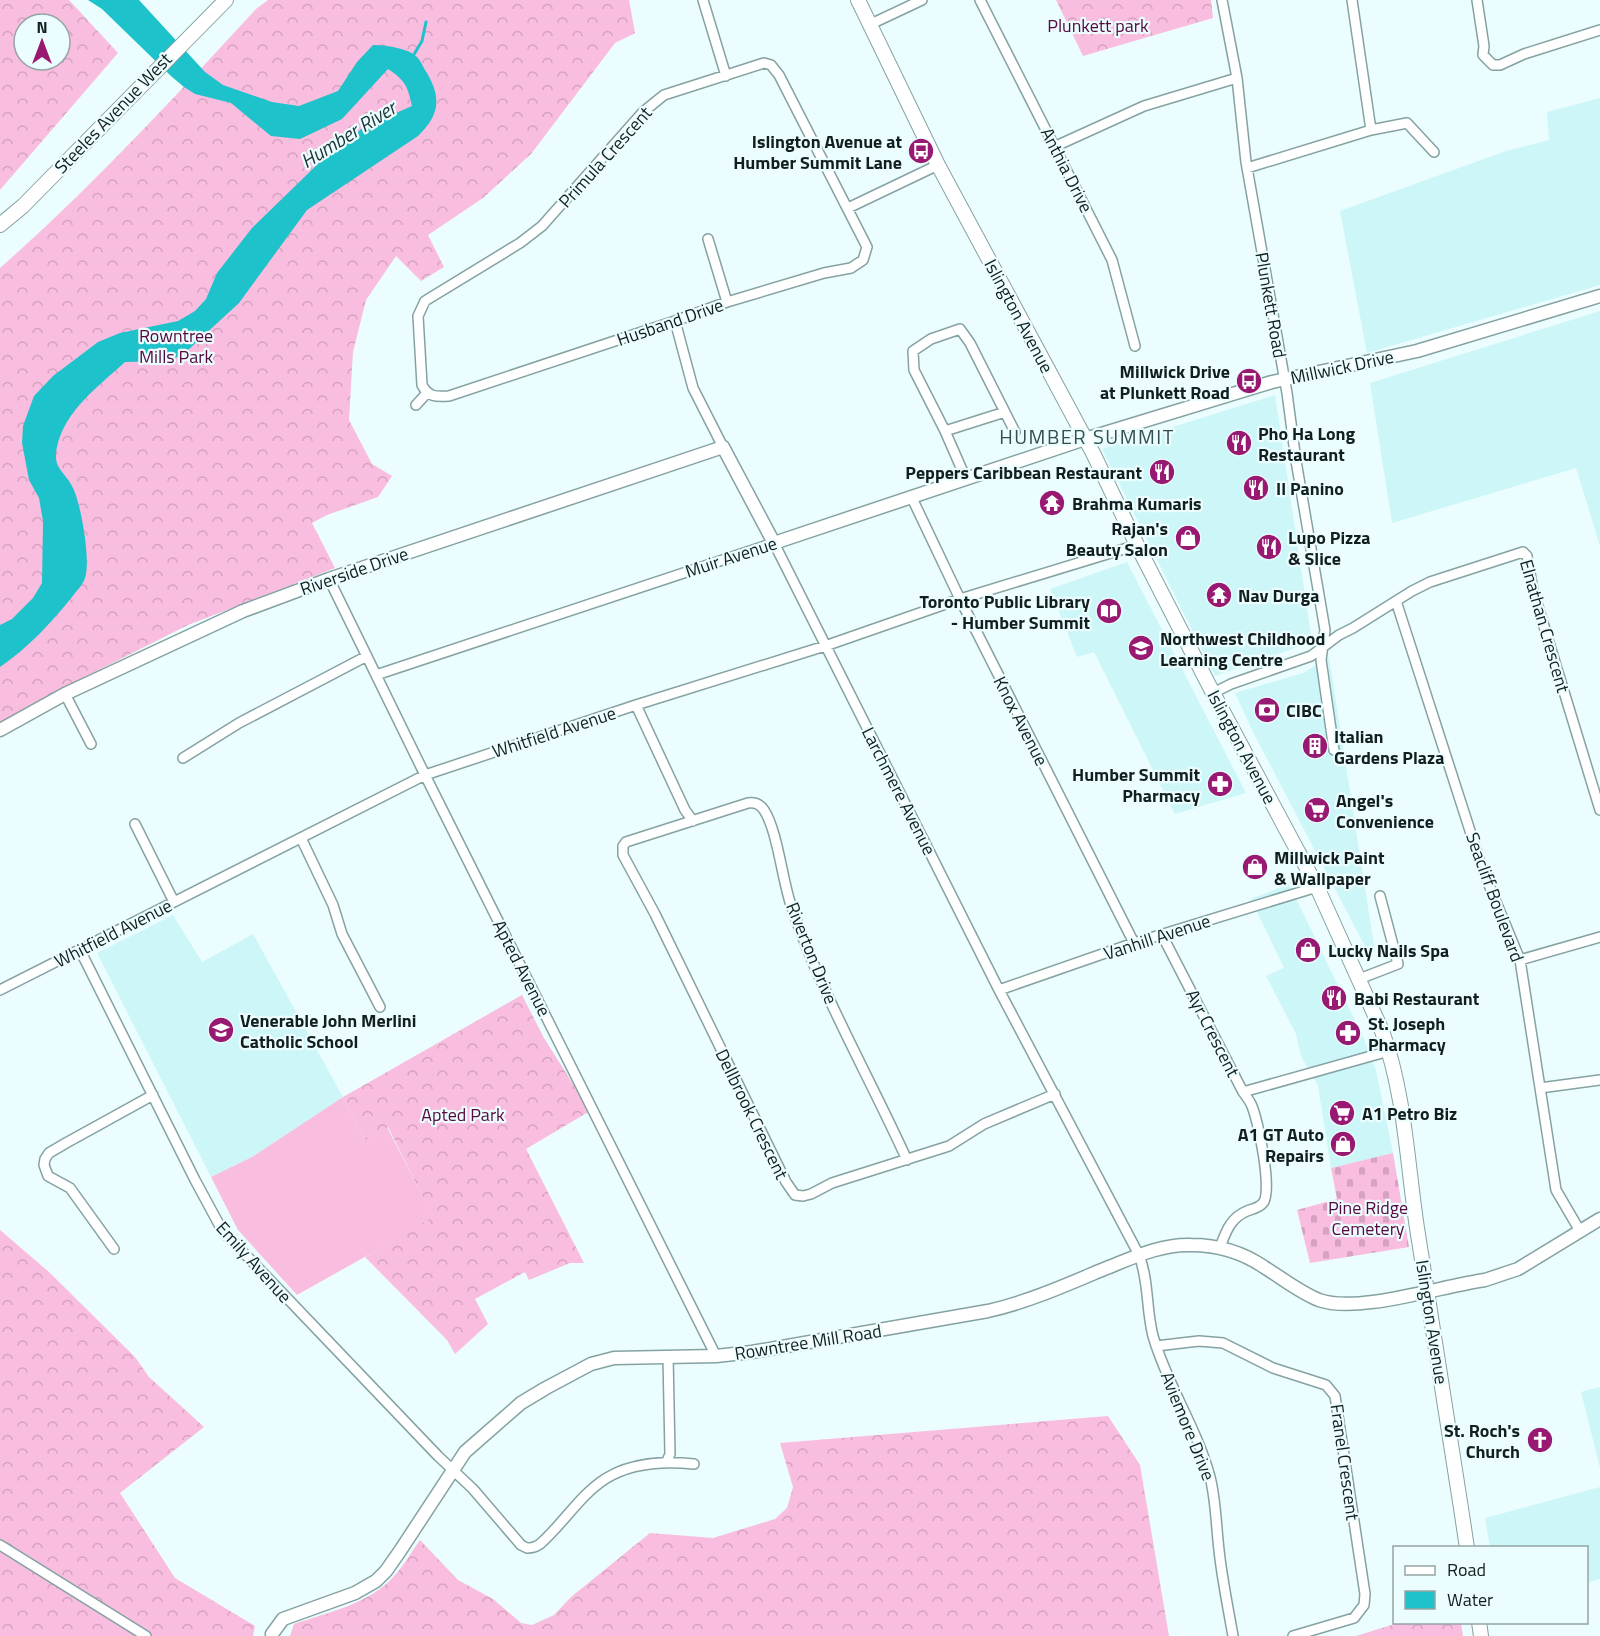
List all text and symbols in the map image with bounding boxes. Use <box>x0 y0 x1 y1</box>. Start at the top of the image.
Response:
north arrow <box>12 12 72 72</box>
park label: Plunkett park <box>1047 12 1149 39</box>
text: N <box>36 15 48 39</box>
street label: Steeles Avenue West <box>48 46 179 180</box>
water label: Humber River <box>294 91 404 176</box>
street label: Primula Crescent <box>552 100 659 214</box>
street label: Anthia Drive <box>1034 123 1100 217</box>
place label: Islington Avenue at Humber Summit Lane <box>733 128 902 176</box>
bus stop icon: Islington Avenue at Humber Summit Lane <box>906 136 936 166</box>
street label: Plunkett Road <box>1248 250 1294 360</box>
street label: Islington Avenue <box>978 254 1060 378</box>
street label: Husband Drive <box>613 291 727 353</box>
park label: Rowntree Mills Park <box>139 322 213 370</box>
street label: Millwick Drive <box>1288 343 1396 391</box>
place label: Millwick Drive at Plunkett Road <box>1100 358 1230 406</box>
bus stop icon: Millwick Drive at Plunkett Road <box>1234 366 1264 396</box>
place label: Pho Ha Long Restaurant <box>1258 420 1355 468</box>
district label: HUMBER SUMMIT <box>999 421 1175 452</box>
restaurant icon: Pho Ha Long Restaurant <box>1224 428 1254 458</box>
restaurant icon: Peppers Caribbean Restaurant <box>1147 457 1177 487</box>
place label: Peppers Caribbean Restaurant <box>905 459 1142 486</box>
restaurant icon: Il Panino <box>1241 473 1271 503</box>
place label: Il Panino <box>1276 475 1344 502</box>
temple icon: Brahma Kumaris <box>1037 488 1067 518</box>
place label: Brahma Kumaris <box>1072 490 1202 517</box>
place label: Rajan's Beauty Salon <box>1066 515 1168 563</box>
shop icon: Rajan's Beauty Salon <box>1173 523 1203 553</box>
place label: Lupo Pizza & Slice <box>1288 524 1371 572</box>
street label: Muir Avenue <box>682 529 780 585</box>
restaurant icon: Lupo Pizza & Slice <box>1254 532 1284 562</box>
street label: Riverside Drive <box>296 540 412 602</box>
street label: Elnathan Crescent <box>1513 556 1577 696</box>
temple icon: Nav Durga <box>1204 580 1234 610</box>
place label: Nav Durga <box>1238 582 1319 609</box>
place label: Toronto Public Library - Humber Summit <box>920 588 1090 636</box>
library icon: Toronto Public Library - Humber Summit <box>1094 596 1124 626</box>
place label: Northwest Childhood Learning Centre <box>1160 625 1325 673</box>
school or university icon: Northwest Childhood Learning Centre <box>1126 633 1156 663</box>
street label: Knox Avenue <box>987 671 1055 771</box>
street label: Islington Avenue <box>1201 685 1283 809</box>
bank icon: CIBC <box>1252 695 1282 725</box>
place label: CIBC <box>1286 697 1322 724</box>
street label: Whitfield Avenue <box>489 699 619 765</box>
street label: Larchmere Avenue <box>855 722 943 860</box>
place label: Italian Gardens Plaza <box>1334 723 1444 771</box>
building icon: Italian Gardens Plaza <box>1300 731 1330 761</box>
place label: Humber Summit Pharmacy <box>1072 761 1200 809</box>
pharmacy icon: Humber Summit Pharmacy <box>1205 769 1235 799</box>
place label: Angel's Convenience <box>1336 787 1434 835</box>
supermarket icon: Angel's Convenience <box>1302 795 1332 825</box>
street label: Seacliff Boulevard <box>1459 828 1531 966</box>
place label: Millwick Paint & Wallpaper <box>1274 844 1385 892</box>
shop icon: Millwick Paint & Wallpaper <box>1240 852 1270 882</box>
street label: Whitfield Avenue <box>49 892 177 974</box>
street label: Riverton Drive <box>779 898 845 1008</box>
street label: Vanhill Avenue <box>1100 907 1214 967</box>
street label: Apted Avenue <box>486 915 558 1021</box>
shop icon: Lucky Nails Spa <box>1293 935 1323 965</box>
place label: Lucky Nails Spa <box>1328 937 1449 964</box>
restaurant icon: Babi Restaurant <box>1319 983 1349 1013</box>
street label: Ayr Crescent <box>1179 984 1247 1082</box>
place label: Babi Restaurant <box>1354 985 1480 1012</box>
place label: Venerable John Merlini Catholic School <box>240 1007 416 1055</box>
place label: St. Joseph Pharmacy <box>1368 1010 1446 1058</box>
school or university icon: Venerable John Merlini Catholic School <box>206 1015 236 1045</box>
pharmacy icon: St. Joseph Pharmacy <box>1333 1018 1363 1048</box>
street label: Dellbrook Crescent <box>709 1044 796 1184</box>
supermarket icon: A1 Petro Biz <box>1327 1098 1357 1128</box>
place label: A1 Petro Biz <box>1362 1100 1457 1127</box>
park label: Apted Park <box>421 1101 505 1128</box>
place label: A1 GT Auto Repairs <box>1238 1121 1324 1169</box>
shop icon: A1 GT Auto Repairs <box>1328 1129 1358 1159</box>
park label: Pine Ridge Cemetery <box>1328 1194 1408 1242</box>
street label: Emily Avenue <box>210 1215 298 1309</box>
street label: Islington Avenue <box>1409 1258 1455 1386</box>
street label: Rowntree Mill Road <box>733 1317 883 1367</box>
street label: Aviemore Drive <box>1154 1368 1222 1484</box>
street label: Franel Crescent <box>1323 1402 1367 1523</box>
place label: St. Roch's Church <box>1444 1417 1520 1465</box>
church icon: St. Roch's Church <box>1525 1425 1555 1455</box>
legend <box>1393 1546 1588 1624</box>
text: Road <box>1447 1556 1486 1583</box>
text: Water <box>1447 1586 1493 1613</box>

